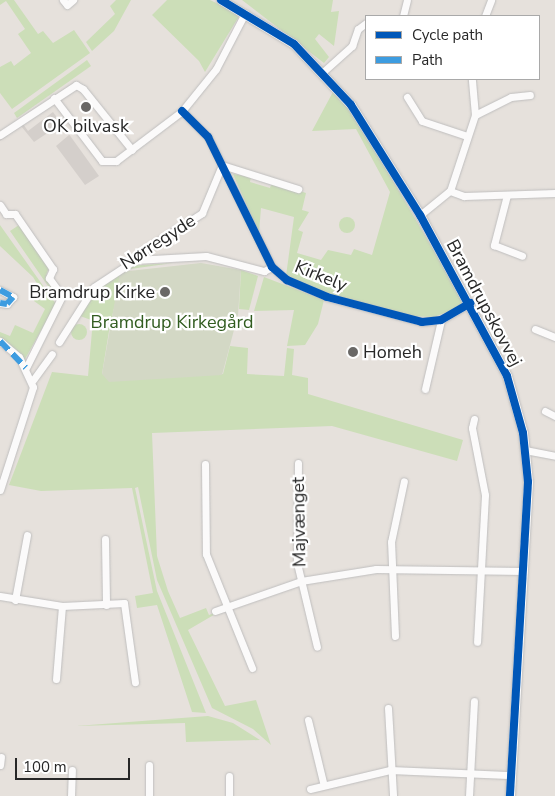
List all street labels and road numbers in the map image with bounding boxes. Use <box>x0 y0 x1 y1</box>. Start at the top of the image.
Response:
street label: Nørregyde <box>116 210 200 274</box>
street label: Bramdrupskovvej <box>441 236 527 370</box>
street label: Kirkely <box>292 256 350 296</box>
street label: Majvænget <box>287 477 311 567</box>

